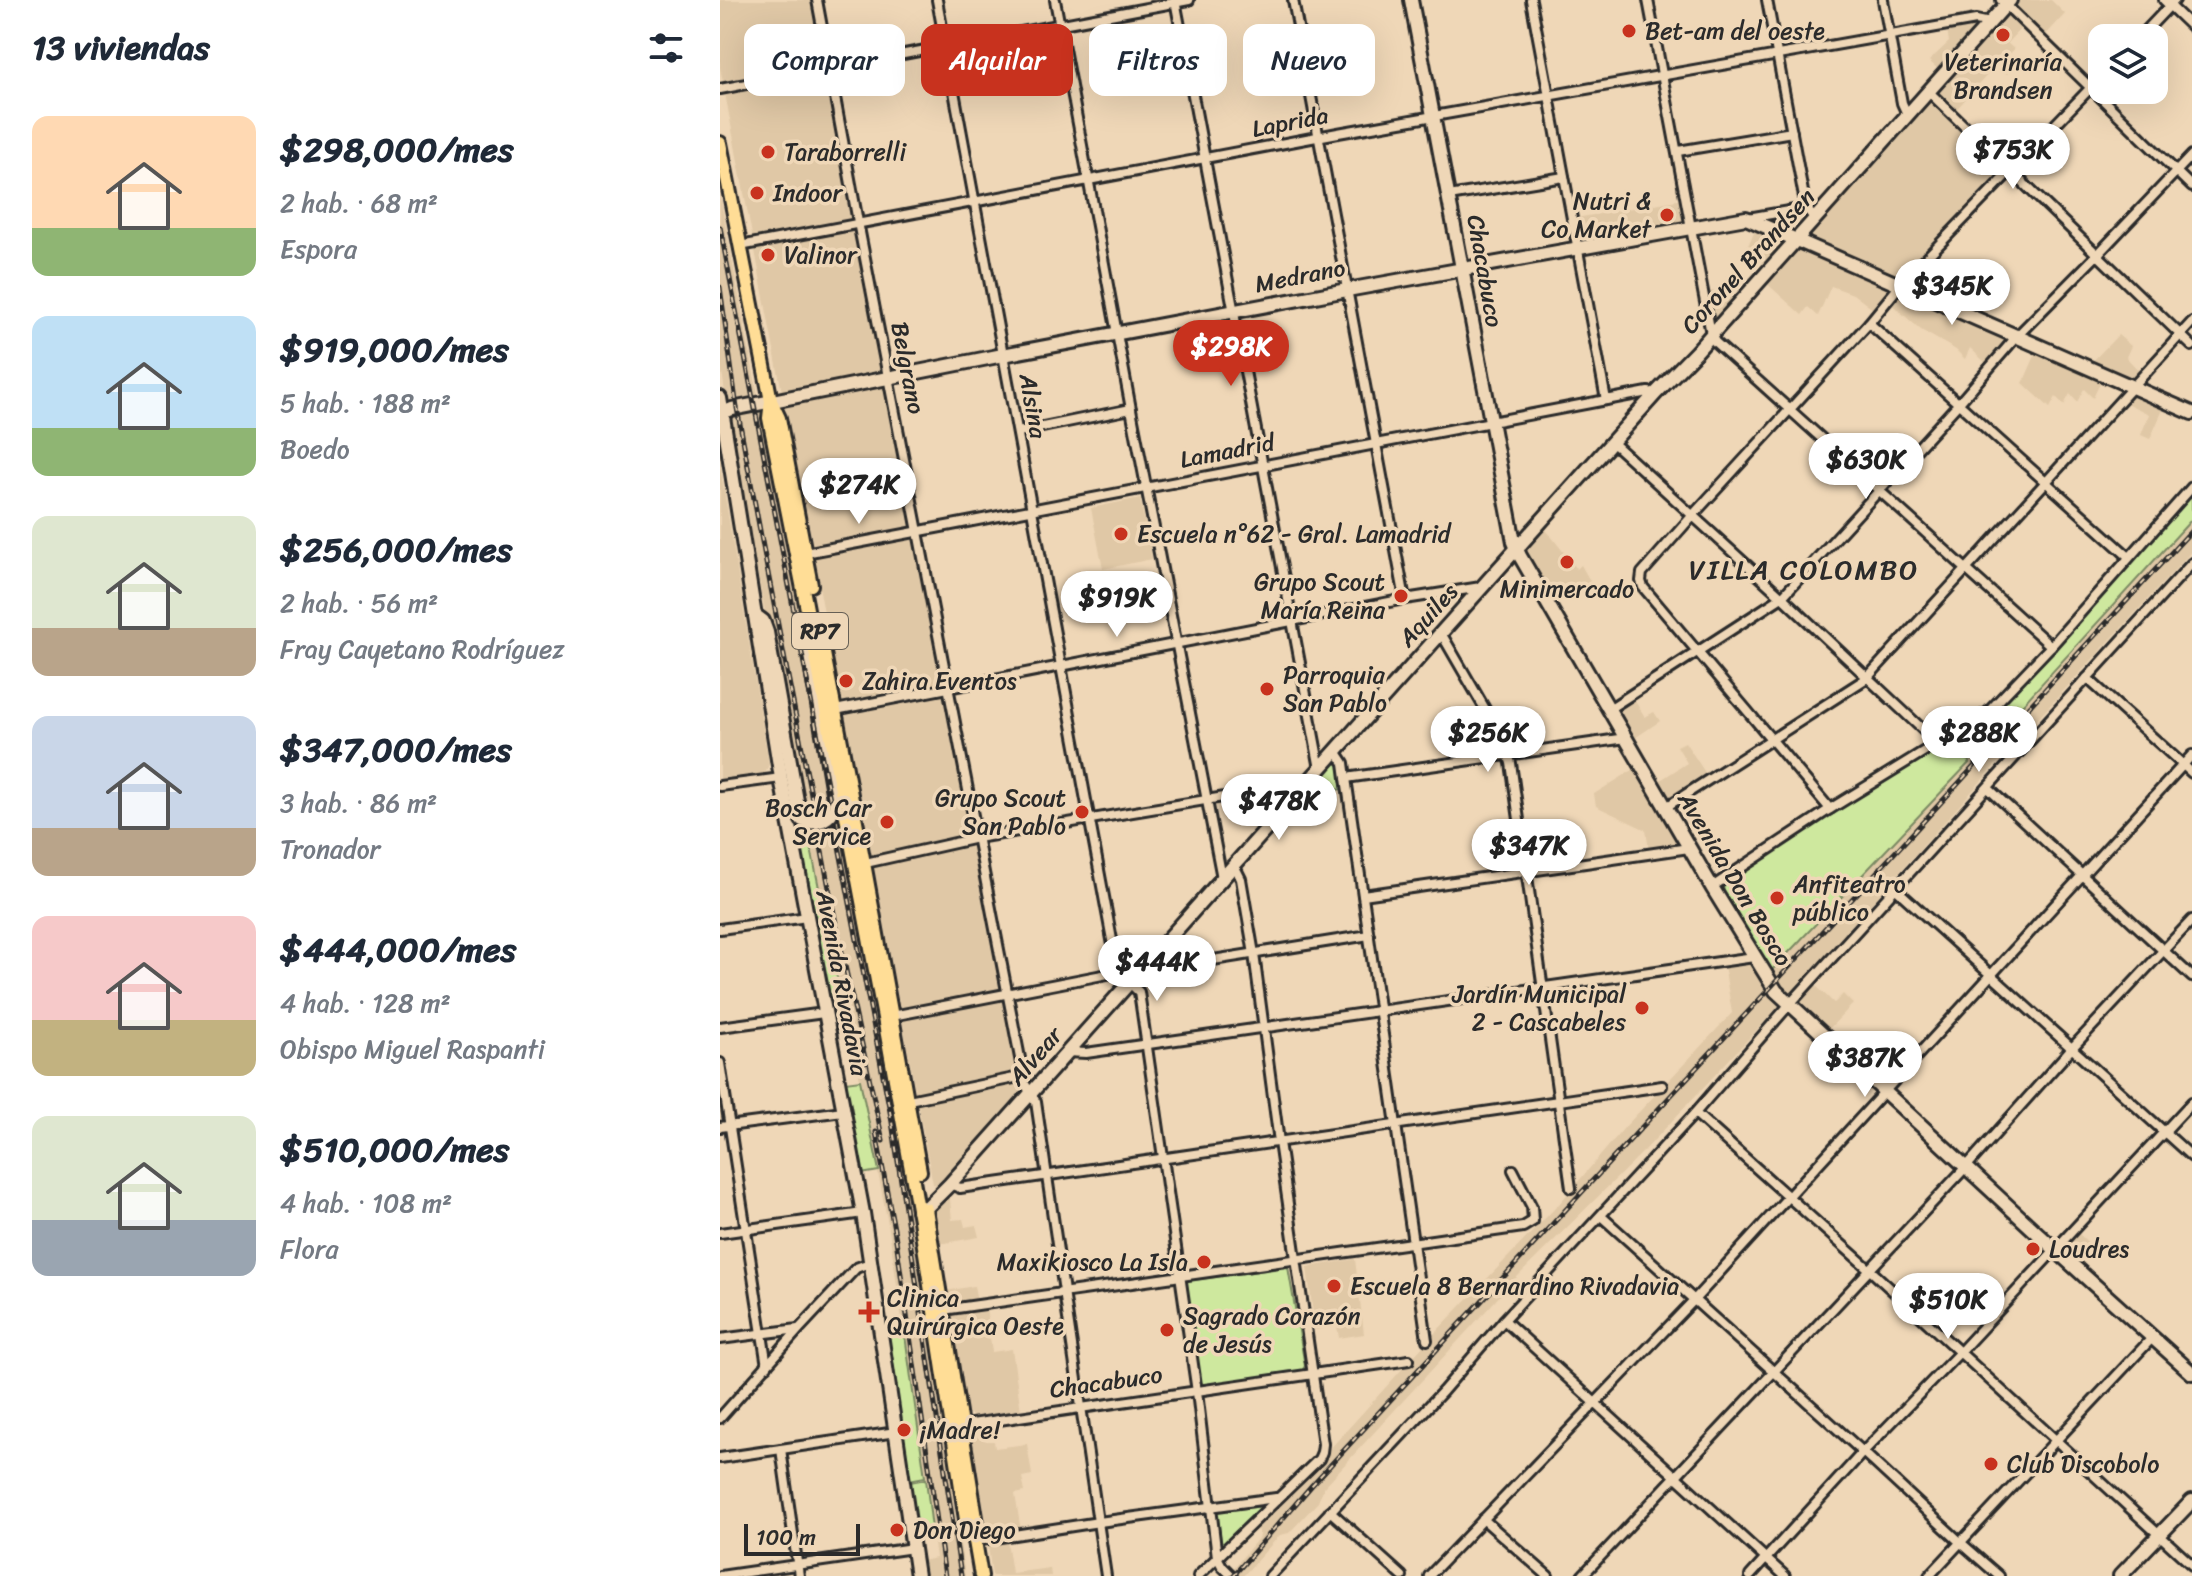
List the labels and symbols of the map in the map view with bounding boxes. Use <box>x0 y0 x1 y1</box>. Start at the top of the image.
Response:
place label: Bet-am del oeste <box>1645 10 1825 52</box>
marker: Bet-am del oeste <box>1620 22 1638 40</box>
marker: Veterinaría Brandsen <box>1994 26 2012 44</box>
place label: Veterinaría Brandsen <box>1944 41 2063 111</box>
street label: Laprida <box>1248 94 1332 150</box>
pin: $753K <box>1957 123 2069 191</box>
place label: Taraborrelli <box>784 131 908 173</box>
marker: Taraborrelli <box>759 143 777 161</box>
place label: Indoor <box>772 172 843 214</box>
street label: Coronel Brandsen <box>1670 178 1826 344</box>
place label: Nutri & Co Market <box>1541 180 1652 250</box>
marker: Indoor <box>748 184 766 202</box>
marker: Nutri & Co Market <box>1658 206 1676 224</box>
street label: Chacabuco <box>1454 211 1516 331</box>
place label: Valinor <box>784 234 858 276</box>
marker: Valinor <box>759 246 777 264</box>
street label: Medrano <box>1251 247 1349 305</box>
pin: $345K <box>1896 259 2008 327</box>
street label: Belgrano <box>878 318 938 418</box>
pin: $298K <box>1175 320 1287 388</box>
street label: Alsina <box>1006 369 1060 443</box>
street label: Lamadrid <box>1176 421 1280 481</box>
pin: $630K <box>1810 433 1922 501</box>
pin: $274K <box>803 458 915 526</box>
place label: Escuela n°62 - Gral. Lamadrid <box>1137 513 1452 555</box>
marker: Escuela n°62 - Gral. Lamadrid <box>1112 525 1130 543</box>
district label: VILLA COLOMBO <box>1689 545 1919 594</box>
marker: Minimercado <box>1558 553 1576 571</box>
place label: Grupo Scout María Reina <box>1254 561 1386 631</box>
place label: Minimercado <box>1500 568 1634 610</box>
pin: $919K <box>1061 571 1173 639</box>
street label: Aquiles <box>1387 573 1469 658</box>
marker: Grupo Scout María Reina <box>1392 587 1410 605</box>
road number: RP7 <box>792 613 848 649</box>
place label: Parroquia San Pablo <box>1283 654 1387 724</box>
place label: Zahira Eventos <box>862 660 1017 702</box>
marker: Zahira Eventos <box>837 672 855 690</box>
marker: Parroquia San Pablo <box>1258 680 1276 698</box>
pin: $256K <box>1432 706 1544 774</box>
pin: $288K <box>1923 706 2035 774</box>
pin: $478K <box>1223 774 1335 842</box>
place label: Grupo Scout San Pablo <box>935 777 1066 847</box>
street label: Avenida Don Bosco <box>1666 782 1804 975</box>
place label: Bosch Car Service <box>765 787 873 857</box>
marker: Grupo Scout San Pablo <box>1073 803 1091 821</box>
marker: Bosch Car Service <box>878 813 896 831</box>
pin: $347K <box>1473 819 1585 887</box>
place label: Anfiteatro público <box>1792 863 1906 933</box>
street label: Avenida Rivadavia <box>803 885 881 1081</box>
marker: Anfiteatro público <box>1768 889 1786 907</box>
pin: $444K <box>1101 935 1213 1003</box>
place label: Jardín Municipal 2 - Cascabeles <box>1451 973 1627 1043</box>
marker: Jardín Municipal 2 - Cascabeles <box>1633 999 1651 1017</box>
street label: Alvear <box>996 1016 1074 1096</box>
pin: $387K <box>1809 1031 1921 1099</box>
place label: Loudres <box>2049 1228 2129 1270</box>
marker: Loudres <box>2024 1240 2042 1258</box>
place label: Maxikiosco La Isla <box>997 1241 1188 1283</box>
marker: Maxikiosco La Isla <box>1195 1253 1213 1271</box>
place label: Escuela 8 Bernardino Rivadavia <box>1350 1265 1679 1307</box>
pin: $510K <box>1892 1273 2004 1341</box>
place label: Clinica Quirúrgica Oeste <box>887 1277 1064 1347</box>
marker: Escuela 8 Bernardino Rivadavia <box>1325 1277 1343 1295</box>
place label: Sagrado Corazón de Jesús <box>1183 1295 1361 1365</box>
marker: Clinica Quirúrgica Oeste <box>858 1301 880 1323</box>
marker: Sagrado Corazón de Jesús <box>1158 1321 1176 1339</box>
street label: Chacabuco <box>1047 1353 1165 1411</box>
place label: ¡Madre! <box>919 1409 1001 1451</box>
marker: ¡Madre! <box>895 1421 913 1439</box>
place label: Club Discobolo <box>2007 1443 2159 1485</box>
marker: Club Discobolo <box>1982 1455 2000 1473</box>
place label: Don Diego <box>913 1509 1016 1551</box>
scale bar <box>744 1520 860 1556</box>
marker: Don Diego <box>888 1521 906 1539</box>

